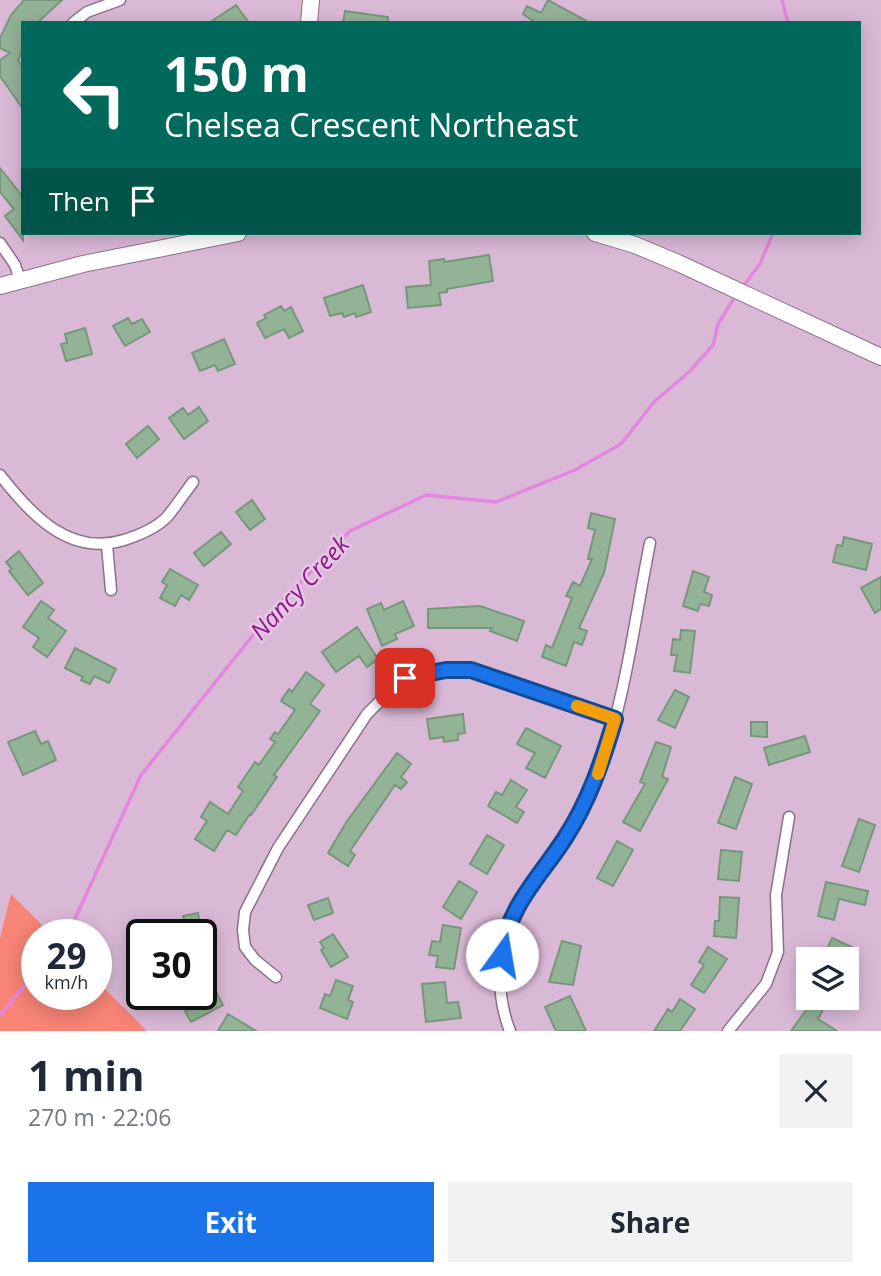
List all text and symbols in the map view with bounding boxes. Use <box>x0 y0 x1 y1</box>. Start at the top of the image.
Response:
text: 150 m <box>164 40 309 106</box>
icon: left <box>49 49 140 140</box>
text: Chelsea Crescent Northeast <box>164 103 578 146</box>
icon: arrive <box>124 182 162 220</box>
text: Then <box>49 183 110 219</box>
water label: Nancy Creek <box>242 527 357 646</box>
pin <box>375 648 435 708</box>
icon: arrive <box>386 659 424 697</box>
position arrow <box>465 918 539 992</box>
speed limit sign: 30 <box>126 919 217 1010</box>
text: 29 <box>46 932 87 979</box>
map controls <box>796 947 859 1010</box>
button: layers <box>796 947 859 1010</box>
text: km/h <box>45 970 88 994</box>
text: 1 min <box>28 1046 145 1103</box>
button: close <box>779 1054 853 1128</box>
text: 270 m · 22:06 <box>28 1101 171 1133</box>
button: Exit <box>28 1182 434 1262</box>
button: Share <box>448 1182 853 1262</box>

